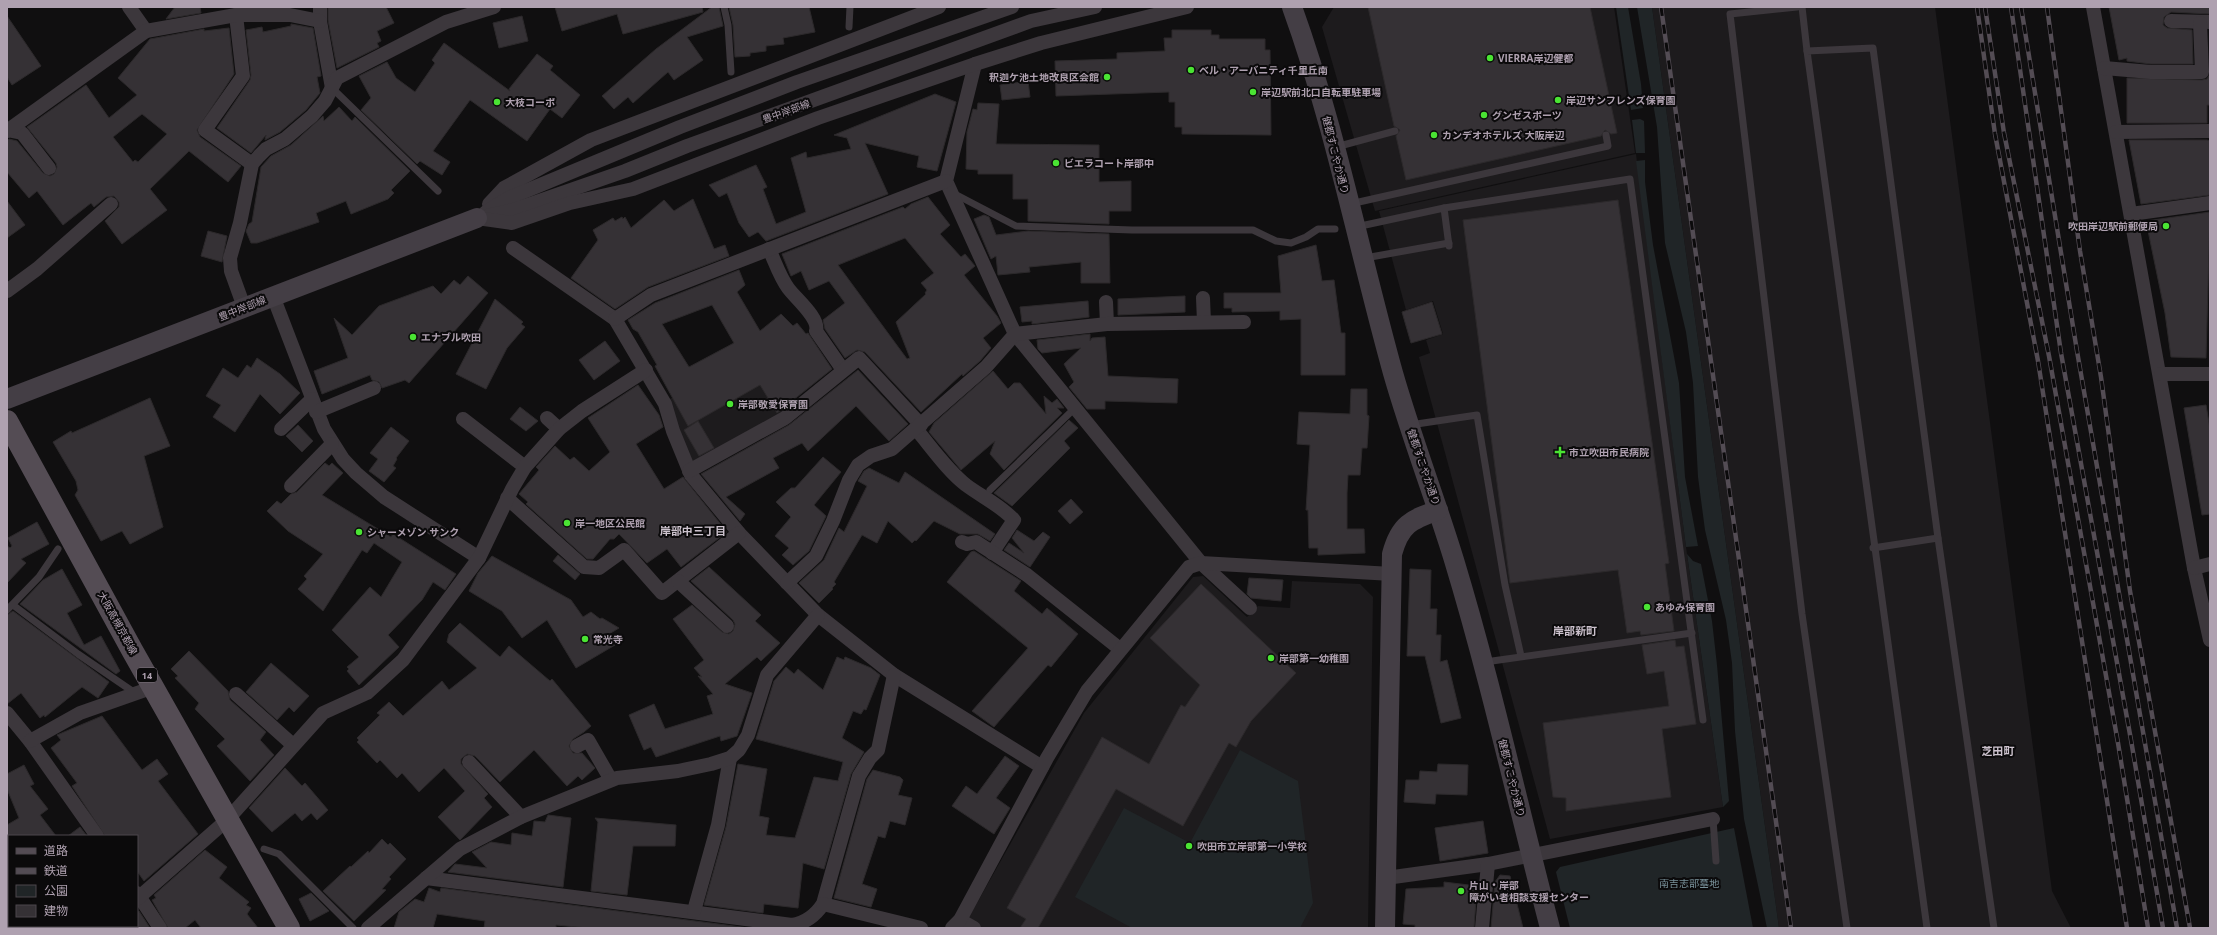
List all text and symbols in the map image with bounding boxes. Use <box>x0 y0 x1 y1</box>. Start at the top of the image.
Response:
place label: VIERRA岸辺健都 <box>1498 51 1574 65</box>
marker: VIERRA岸辺健都 <box>1485 53 1495 63</box>
place label: ベル・アーバニティ千里丘南 <box>1199 63 1328 77</box>
marker: ベル・アーバニティ千里丘南 <box>1186 65 1196 75</box>
place label: 釈迦ケ池土地改良区会館 <box>989 70 1099 84</box>
marker: 釈迦ケ池土地改良区会館 <box>1102 72 1112 82</box>
place label: 岸辺駅前北口自転車駐車場 <box>1261 85 1381 99</box>
marker: 岸辺駅前北口自転車駐車場 <box>1248 87 1258 97</box>
place label: 岸辺サンフレンズ保育園 <box>1566 93 1676 107</box>
place label: 大枝コーポ <box>505 95 555 109</box>
marker: 岸辺サンフレンズ保育園 <box>1553 95 1563 105</box>
street label: 豊中岸部線 <box>760 96 812 126</box>
marker: 大枝コーポ <box>492 97 502 107</box>
place label: グンゼスポーツ <box>1492 108 1562 122</box>
marker: グンゼスポーツ <box>1479 110 1489 120</box>
street label: 健都すこやか通り <box>1320 114 1352 196</box>
place label: カンデオホテルズ 大阪岸辺 <box>1442 128 1566 142</box>
marker: カンデオホテルズ 大阪岸辺 <box>1429 130 1439 140</box>
place label: ビエラコート岸部中 <box>1064 156 1154 170</box>
marker: ビエラコート岸部中 <box>1051 158 1061 168</box>
place label: 吹田岸辺駅前郵便局 <box>2068 219 2158 233</box>
marker: 吹田岸辺駅前郵便局 <box>2161 221 2171 231</box>
street label: 豊中岸部線 <box>216 292 268 324</box>
place label: エナブル吹田 <box>421 330 481 344</box>
marker: エナブル吹田 <box>408 332 418 342</box>
place label: 岸部敬愛保育園 <box>738 397 808 411</box>
marker: 岸部敬愛保育園 <box>725 399 735 409</box>
street label: 健都すこやか通り <box>1404 427 1444 507</box>
place label: 市立吹田市民病院 <box>1569 445 1649 459</box>
marker: 市立吹田市民病院 <box>1554 446 1566 458</box>
place label: 岸一地区公民館 <box>575 516 645 530</box>
marker: 岸一地区公民館 <box>562 518 572 528</box>
district label: 岸部中三丁目 <box>660 523 726 538</box>
place label: シャーメゾン サンク <box>367 525 459 539</box>
marker: シャーメゾン サンク <box>354 527 364 537</box>
street label: 大阪高槻京都線 <box>95 589 141 657</box>
place label: あゆみ保育園 <box>1655 600 1715 614</box>
marker: あゆみ保育園 <box>1642 602 1652 612</box>
district label: 岸部新町 <box>1553 623 1597 638</box>
place label: 常光寺 <box>593 632 623 646</box>
marker: 常光寺 <box>580 634 590 644</box>
place label: 岸部第一幼稚園 <box>1279 651 1349 665</box>
marker: 岸部第一幼稚園 <box>1266 653 1276 663</box>
road number: 14 <box>137 668 157 682</box>
street label: 健都すこやか通り <box>1496 737 1528 819</box>
district label: 芝田町 <box>1982 743 2015 758</box>
legend <box>8 835 138 927</box>
place label: 吹田市立岸部第一小学校 <box>1197 839 1307 853</box>
marker: 吹田市立岸部第一小学校 <box>1184 841 1194 851</box>
text: 道路 <box>44 842 68 859</box>
text: 鉄道 <box>44 862 68 879</box>
park label: 南吉志部墓地 <box>1659 876 1720 890</box>
place label: 片山・岸部 障がい者相談支援センター <box>1469 878 1589 904</box>
text: 公園 <box>44 882 68 899</box>
marker: 片山・岸部 障がい者相談支援センター <box>1456 886 1466 896</box>
text: 建物 <box>44 902 68 919</box>

